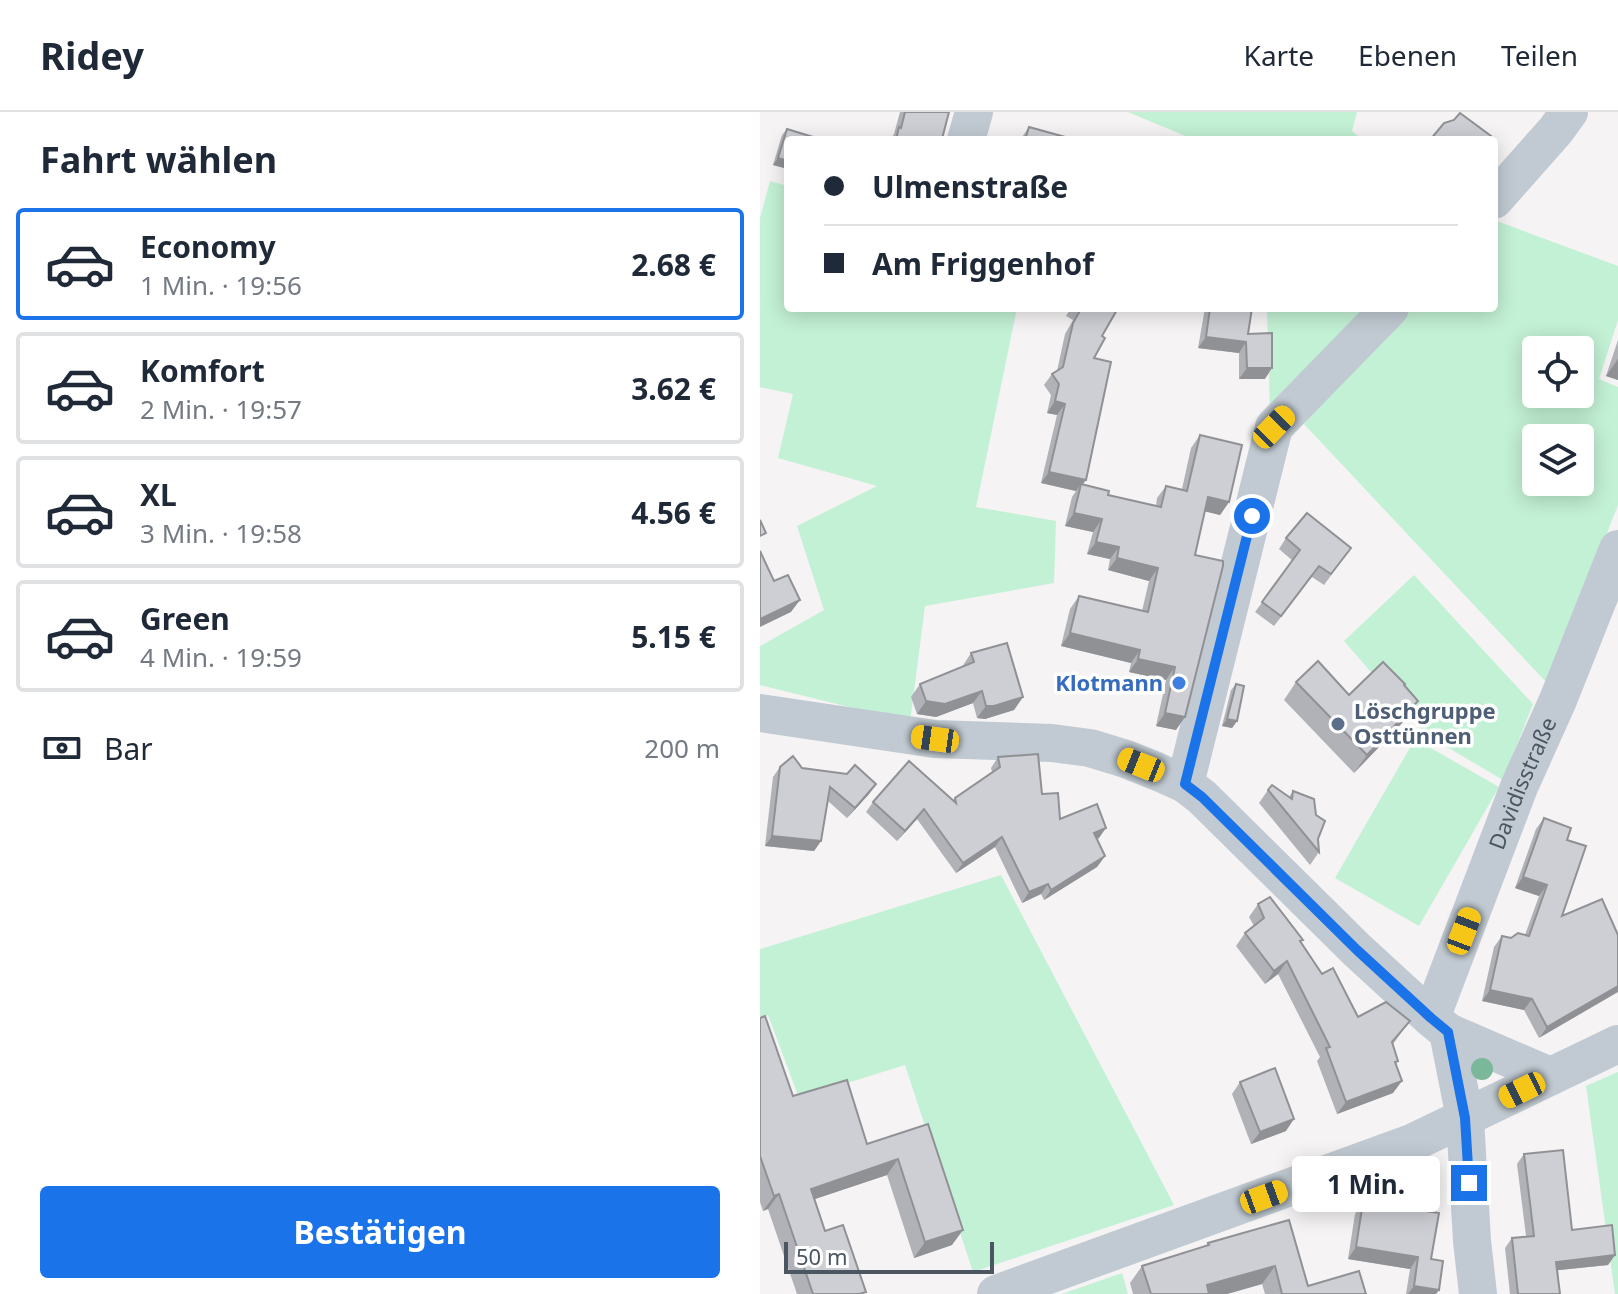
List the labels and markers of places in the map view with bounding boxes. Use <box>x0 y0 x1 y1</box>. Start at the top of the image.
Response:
place label: Klotmann <box>1055 667 1163 697</box>
marker: Klotmann <box>1170 674 1188 692</box>
place label: Löschgruppe Osttünnen <box>1354 695 1496 750</box>
marker: Löschgruppe Osttünnen <box>1329 715 1347 733</box>

